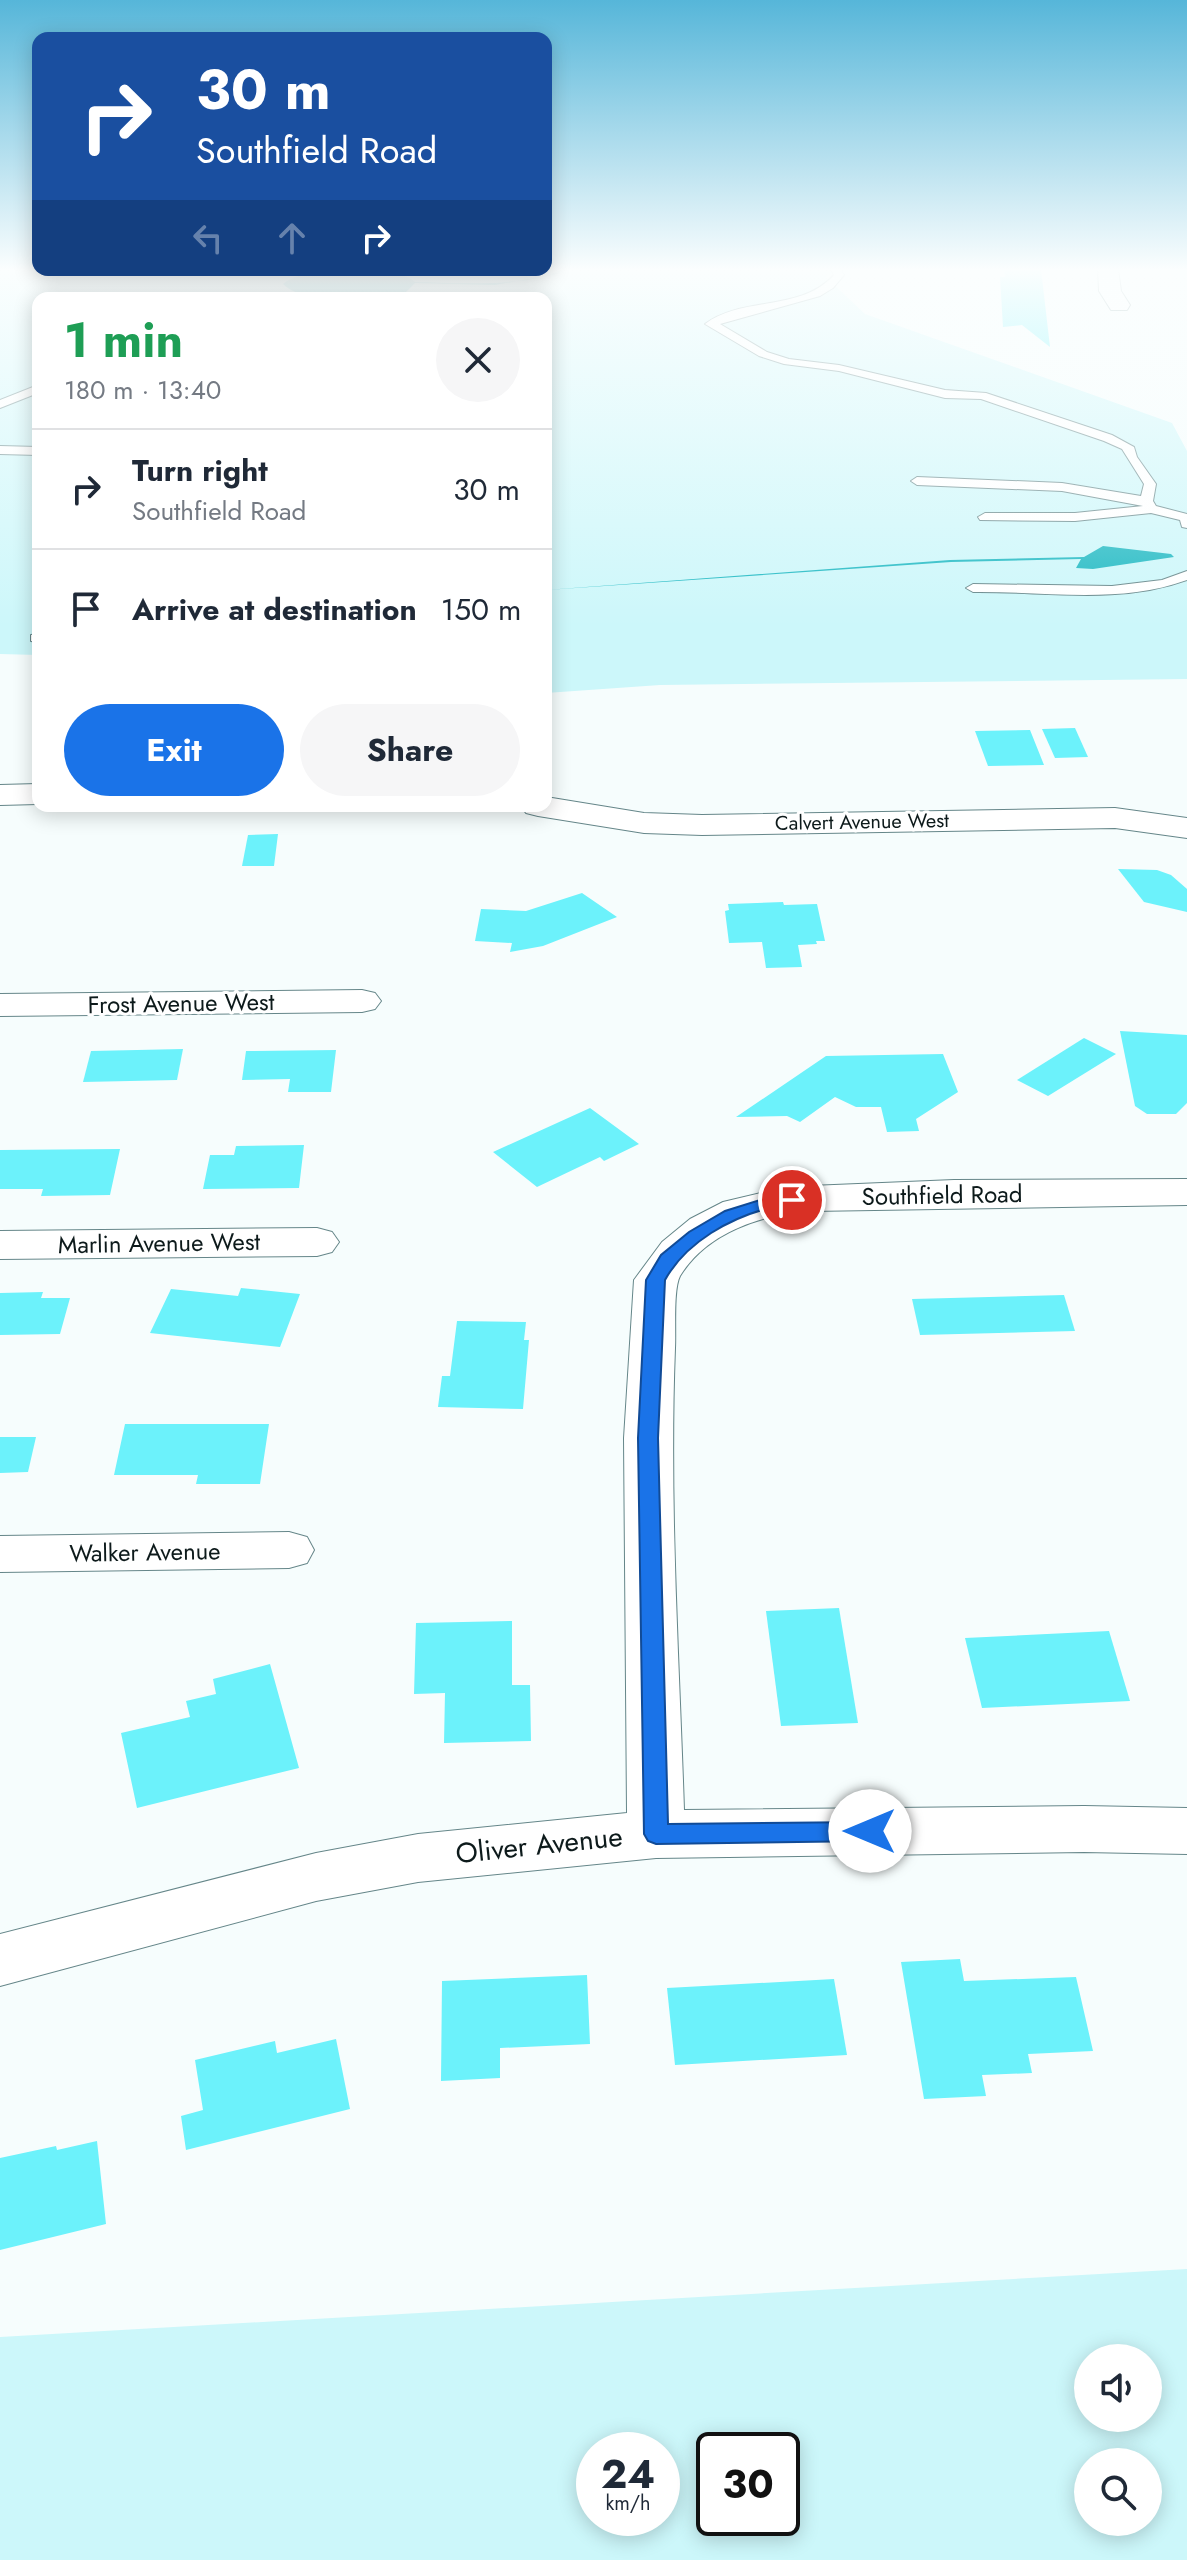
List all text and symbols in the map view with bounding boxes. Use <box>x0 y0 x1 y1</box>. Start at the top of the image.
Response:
text: 30 m <box>196 49 331 130</box>
icon: right <box>64 64 168 168</box>
text: Southfield Road <box>196 124 437 176</box>
icon: left <box>186 216 230 260</box>
icon: ahead <box>270 216 314 260</box>
icon: right <box>354 216 398 260</box>
text: 1 min <box>64 306 183 375</box>
button: close <box>436 318 520 402</box>
text: 180 m · 13:40 <box>64 371 221 409</box>
text: Turn right <box>132 449 268 492</box>
icon: right <box>64 467 108 511</box>
text: 30 m <box>453 468 520 511</box>
text: Southfield Road <box>132 492 306 530</box>
icon: arrive <box>64 587 108 631</box>
text: Arrive at destination <box>132 588 417 631</box>
text: 150 m <box>441 588 521 631</box>
button: Exit <box>64 704 284 796</box>
button: Share <box>300 704 520 796</box>
street label: Calvert Avenue West <box>775 806 949 838</box>
street label: Frost Avenue West <box>87 984 275 1022</box>
pin <box>758 1166 826 1234</box>
street label: Southfield Road <box>861 1176 1023 1214</box>
icon: arrive <box>770 1178 814 1222</box>
street label: Marlin Avenue West <box>58 1224 261 1262</box>
street label: Walker Avenue <box>69 1533 221 1571</box>
position arrow <box>828 1789 912 1873</box>
street label: Oliver Avenue <box>454 1816 624 1874</box>
map controls <box>1074 2344 1162 2536</box>
button: sound <box>1074 2344 1162 2432</box>
speed limit sign: 30 <box>696 2432 800 2536</box>
text: 24 <box>601 2445 655 2503</box>
button: search <box>1074 2448 1162 2536</box>
text: km/h <box>605 2489 651 2518</box>

